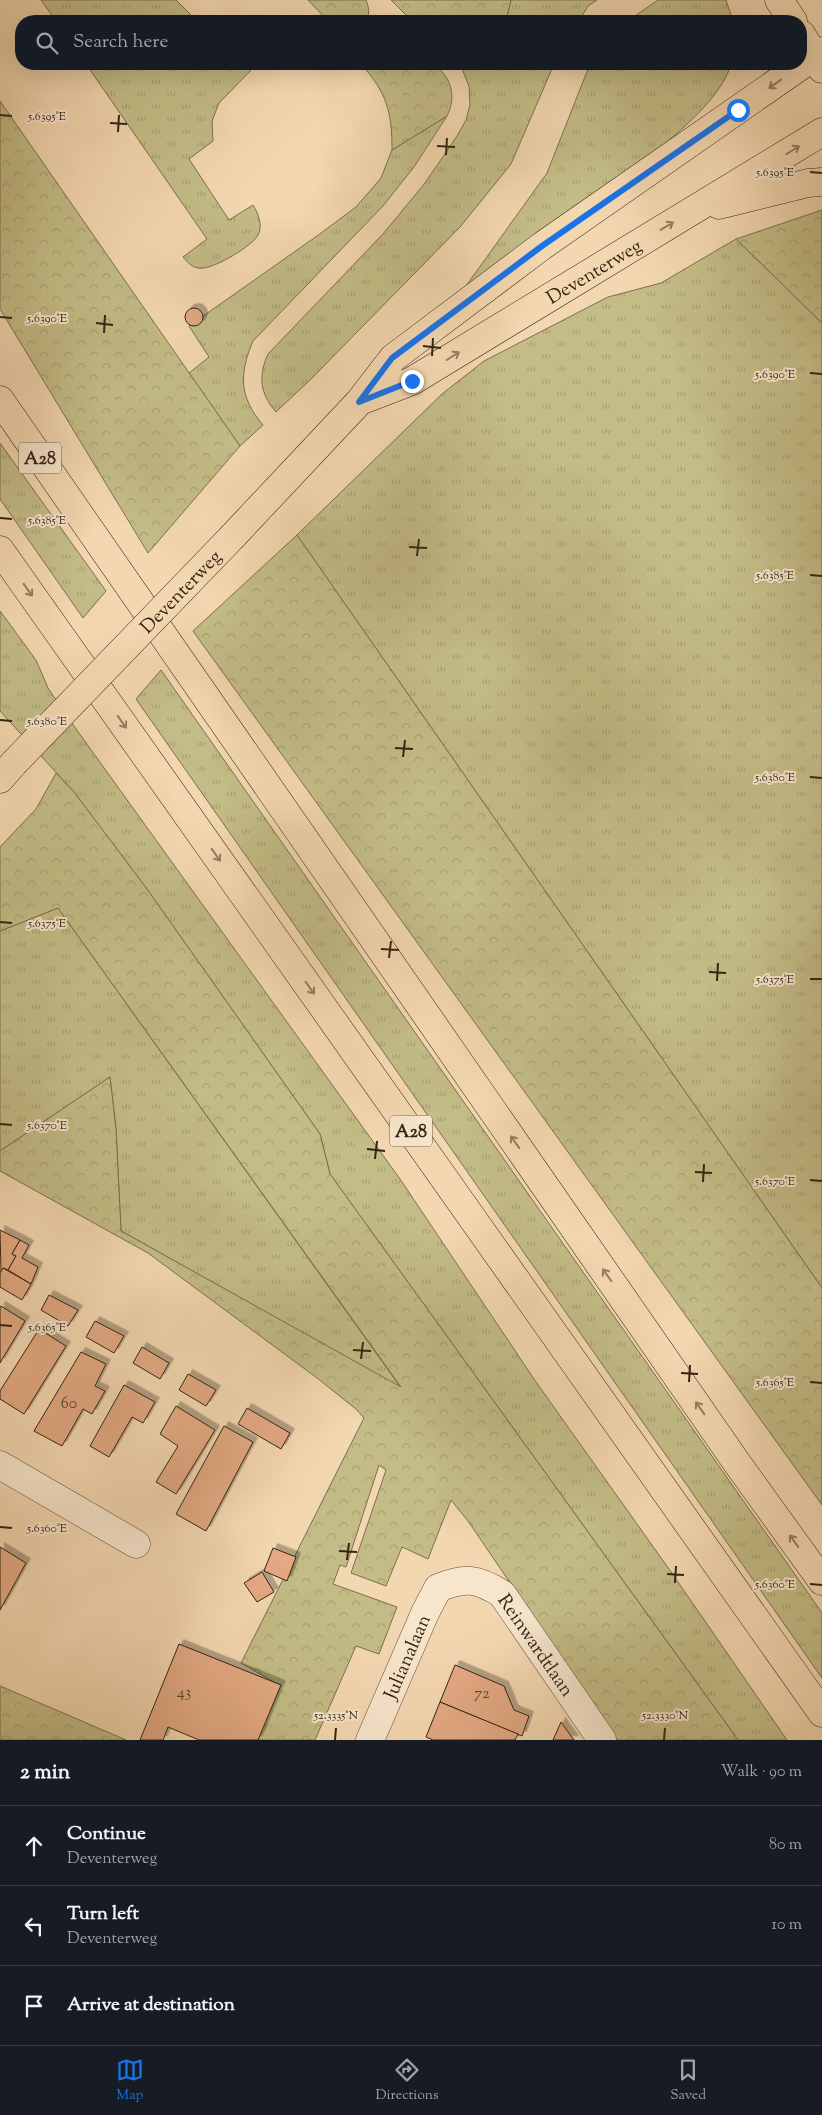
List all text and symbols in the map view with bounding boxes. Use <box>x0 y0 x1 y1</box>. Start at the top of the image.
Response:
search box <box>15 15 807 70</box>
icon: search <box>33 29 61 57</box>
text: Search here <box>73 29 168 56</box>
one-way arrow <box>768 79 782 89</box>
route start <box>727 99 750 122</box>
text: 5.6395°E <box>27 108 67 126</box>
one-way arrow <box>785 145 799 155</box>
text: 5.6395°E <box>755 164 795 182</box>
one-way arrow <box>660 221 674 231</box>
street label: Deventerweg <box>542 234 648 312</box>
text: 5.6390°E <box>26 310 68 328</box>
one-way arrow <box>446 350 460 360</box>
text: 5.6390°E <box>754 366 796 384</box>
route end <box>401 370 424 393</box>
road number: A28 <box>19 442 61 473</box>
text: 5.6385°E <box>27 512 67 530</box>
street label: Deventerweg <box>135 545 229 641</box>
text: 5.6385°E <box>755 567 795 585</box>
one-way arrow <box>23 583 33 597</box>
text: 5.6380°E <box>26 713 68 731</box>
one-way arrow <box>117 715 127 729</box>
text: 5.6380°E <box>754 769 796 787</box>
one-way arrow <box>211 848 221 862</box>
text: 5.6375°E <box>27 915 67 933</box>
text: 5.6375°E <box>755 971 795 989</box>
one-way arrow <box>305 980 315 994</box>
road number: A28 <box>390 1116 432 1146</box>
text: 5.6370°E <box>26 1117 68 1135</box>
one-way arrow <box>510 1135 520 1149</box>
text: 5.6370°E <box>754 1173 796 1191</box>
one-way arrow <box>602 1268 612 1282</box>
text: 5.6365°E <box>27 1319 67 1337</box>
text: 5.6365°E <box>755 1374 795 1392</box>
house number: 60 <box>61 1393 77 1416</box>
one-way arrow <box>695 1402 705 1416</box>
text: 5.6360°E <box>26 1520 68 1538</box>
one-way arrow <box>789 1534 799 1548</box>
text: 5.6360°E <box>754 1576 796 1594</box>
street label: Reinwardtlaan <box>490 1589 579 1703</box>
street label: Julianalaan <box>378 1611 439 1705</box>
house number: 43 <box>177 1682 191 1705</box>
house number: 72 <box>474 1683 490 1706</box>
text: 52.3335°N <box>313 1707 358 1725</box>
text: 52.3330°N <box>641 1707 688 1725</box>
text: 2 min <box>20 1758 70 1788</box>
text: Walk · 90 m <box>721 1761 802 1784</box>
text: Continue <box>67 1821 146 1848</box>
icon: ahead <box>20 1832 48 1860</box>
text: 80 m <box>769 1834 802 1857</box>
text: Deventerweg <box>67 1848 157 1871</box>
text: Turn left <box>67 1901 139 1928</box>
icon: left <box>20 1912 48 1940</box>
text: 10 m <box>772 1914 802 1937</box>
text: Deventerweg <box>67 1928 157 1951</box>
icon: arrive <box>20 1992 48 2020</box>
text: Arrive at destination <box>67 1992 235 2019</box>
tab: Map <box>116 2056 144 2106</box>
tab: Directions <box>375 2056 439 2106</box>
tab: Saved <box>670 2056 706 2106</box>

